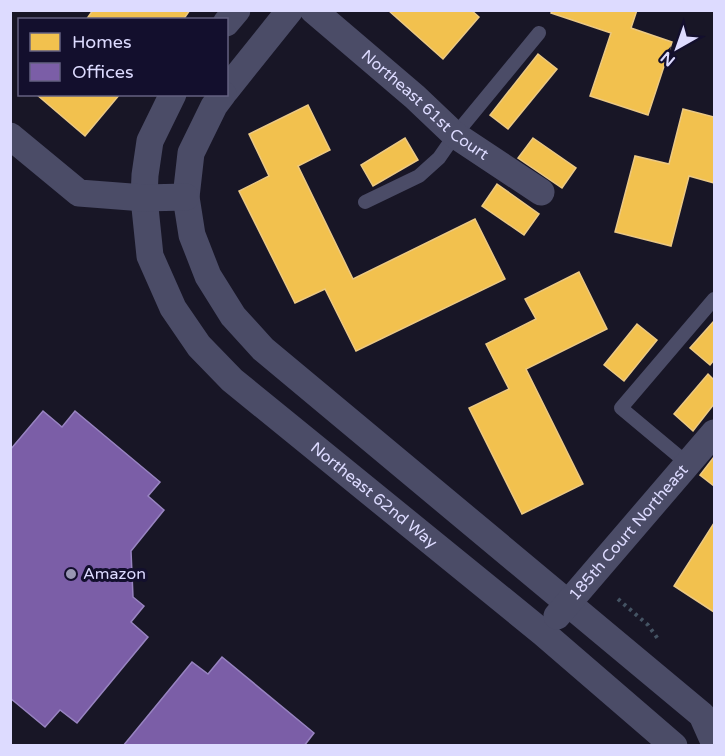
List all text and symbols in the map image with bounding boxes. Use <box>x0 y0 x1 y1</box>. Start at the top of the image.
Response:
legend <box>18 18 228 96</box>
north arrow <box>647 18 707 78</box>
text: Homes <box>72 31 132 53</box>
street label: Northeast 61st Court <box>357 46 492 164</box>
text: N <box>657 47 679 71</box>
text: Offices <box>72 61 134 83</box>
street label: Northeast 62nd Way <box>306 438 441 553</box>
street label: 185th Court Northeast <box>565 460 693 605</box>
place label: Amazon <box>83 564 146 584</box>
marker: Amazon <box>64 567 78 581</box>

